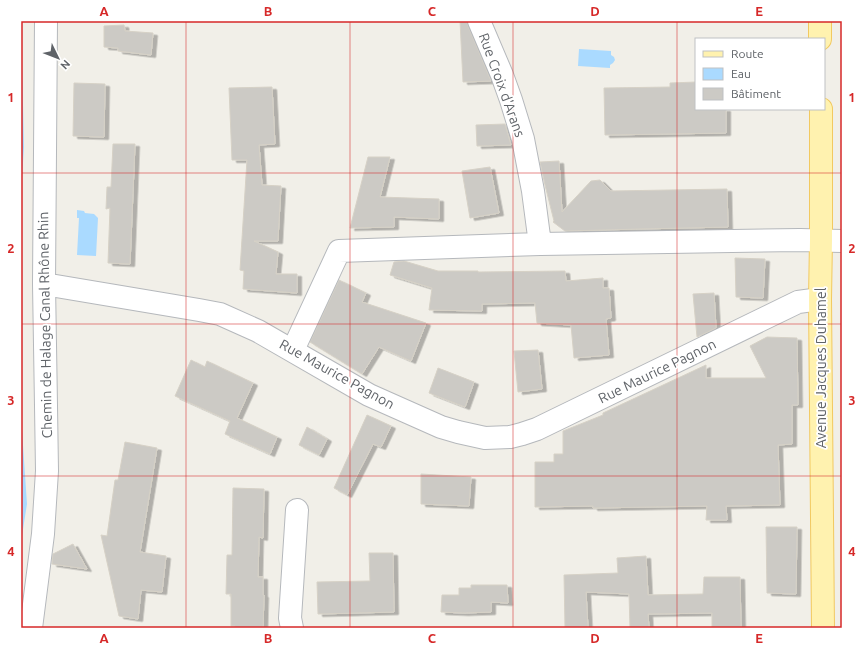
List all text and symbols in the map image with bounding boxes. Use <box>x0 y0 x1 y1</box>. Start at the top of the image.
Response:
text: A <box>99 4 109 18</box>
text: B <box>264 4 273 18</box>
text: C <box>428 4 437 18</box>
text: D <box>590 4 600 18</box>
text: E <box>755 4 763 18</box>
street label: Rue Croix d'Arans <box>476 31 528 139</box>
north arrow <box>38 38 78 78</box>
legend <box>695 38 825 110</box>
text: Route <box>731 47 764 60</box>
text: N <box>58 58 73 72</box>
text: Eau <box>731 67 751 80</box>
text: Bâtiment <box>731 87 781 100</box>
text: 1 <box>7 90 15 104</box>
text: 1 <box>848 90 856 104</box>
street label: Chemin de Halage Canal Rhône Rhin <box>35 211 55 439</box>
text: 2 <box>7 241 15 255</box>
text: 2 <box>848 241 856 255</box>
street label: Avenue Jacques Duhamel <box>813 287 829 448</box>
street label: Rue Maurice Pagnon <box>277 336 397 412</box>
street label: Rue Maurice Pagnon <box>596 336 718 406</box>
text: 3 <box>7 393 15 407</box>
text: 3 <box>848 393 856 407</box>
text: 4 <box>7 544 15 558</box>
text: 4 <box>848 544 856 558</box>
text: A <box>99 631 109 645</box>
text: B <box>264 631 273 645</box>
text: C <box>428 631 437 645</box>
text: D <box>590 631 600 645</box>
text: E <box>755 631 763 645</box>

